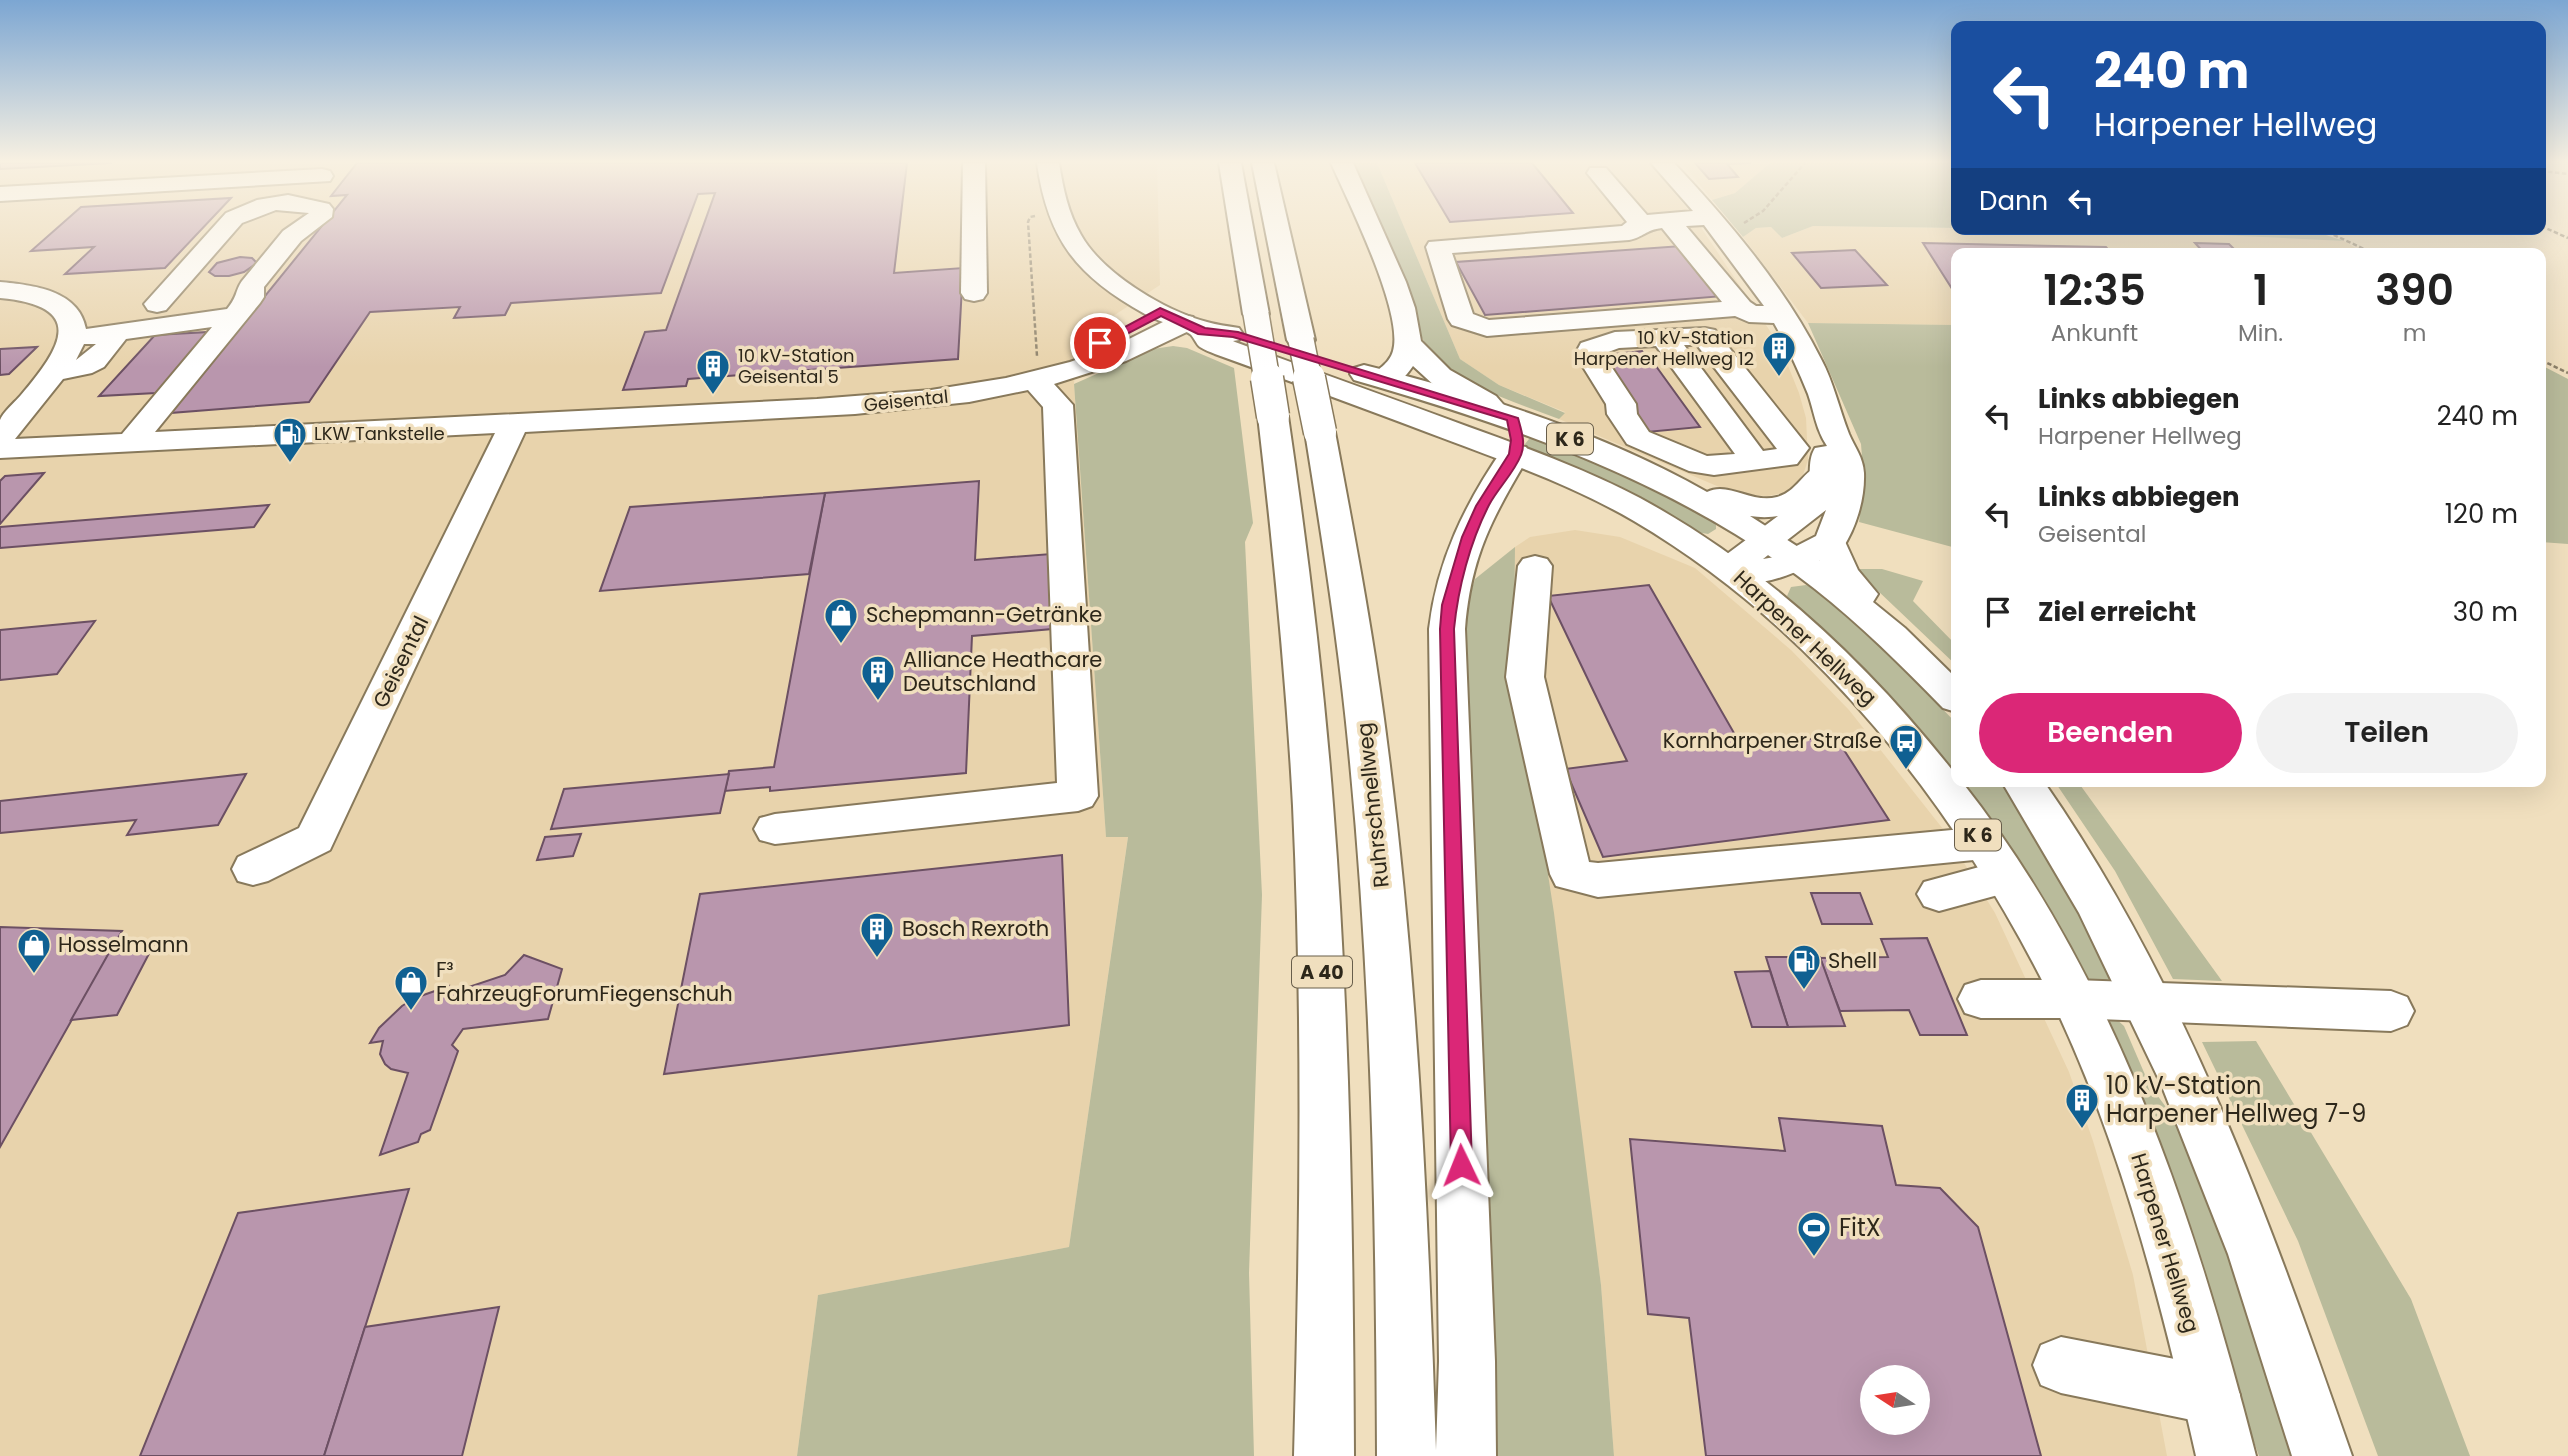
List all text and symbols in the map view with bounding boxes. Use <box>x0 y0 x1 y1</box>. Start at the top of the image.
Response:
text: 240 m <box>2094 37 2249 105</box>
icon: left <box>1979 49 2070 140</box>
text: Harpener Hellweg <box>2094 102 2377 147</box>
icon: left <box>2062 182 2100 220</box>
text: Dann <box>1979 183 2048 219</box>
text: 12:35 <box>2043 261 2146 320</box>
text: 1 <box>2253 261 2268 320</box>
text: 390 <box>2375 261 2454 320</box>
pin <box>1070 313 1130 373</box>
text: Ankunft <box>2051 317 2138 349</box>
text: Min. <box>2238 317 2283 349</box>
text: m <box>2403 317 2426 349</box>
icon: arrive <box>1081 324 1119 362</box>
place label: 10 kV-Station Harpener Hellweg 12 <box>1574 325 1754 371</box>
building icon: 10 kV-Station Harpener Hellweg 12 <box>1760 329 1798 378</box>
place label: 10 kV-Station Geisental 5 <box>738 343 855 389</box>
building icon: 10 kV-Station Geisental 5 <box>694 347 732 396</box>
text: Links abbiegen <box>2038 381 2240 417</box>
street label: Geisental <box>862 384 949 417</box>
icon: left <box>1979 397 2017 435</box>
text: 240 m <box>2437 398 2518 434</box>
fuel station icon: LKW Tankstelle <box>271 415 309 464</box>
text: Harpener Hellweg <box>2038 420 2242 452</box>
place label: LKW Tankstelle <box>314 421 445 446</box>
road number: K 6 <box>1547 424 1593 454</box>
text: Links abbiegen <box>2038 479 2240 515</box>
icon: left <box>1979 495 2017 533</box>
text: 120 m <box>2445 496 2518 532</box>
text: Geisental <box>2038 518 2146 550</box>
street label: Harpener Hellweg <box>1727 564 1883 712</box>
icon: arrive <box>1979 593 2017 631</box>
text: Ziel erreicht <box>2038 594 2196 630</box>
text: 30 m <box>2453 594 2518 630</box>
shop icon: Schepmann-Getränke <box>822 596 860 645</box>
place label: Schepmann-Getränke <box>866 600 1102 629</box>
street label: Geisental <box>366 611 435 713</box>
place label: Alliance Heathcare Deutschland <box>903 645 1102 698</box>
building icon: Alliance Heathcare Deutschland <box>859 653 897 702</box>
button: Beenden <box>1979 693 2242 773</box>
button: Teilen <box>2256 693 2518 773</box>
street label: Ruhrschnellweg <box>1349 721 1396 889</box>
bus stop icon: Kornharpener Straße <box>1887 722 1925 771</box>
place label: Kornharpener Straße <box>1663 726 1882 755</box>
road number: K 6 <box>1955 820 2001 850</box>
building icon: Bosch Rexroth <box>858 910 896 959</box>
place label: Bosch Rexroth <box>902 914 1049 943</box>
shop icon: Hosselmann <box>15 926 53 975</box>
place label: Hosselmann <box>58 930 189 959</box>
fuel station icon: Shell <box>1785 942 1823 991</box>
place label: Shell <box>1828 946 1877 975</box>
place label: F³ FahrzeugForumFiegenschuh <box>436 955 733 1008</box>
road number: A 40 <box>1292 956 1352 988</box>
shop icon: F³ FahrzeugForumFiegenschuh <box>392 963 430 1012</box>
place label: 10 kV-Station Harpener Hellweg 7-9 <box>2106 1069 2366 1130</box>
building icon: 10 kV-Station Harpener Hellweg 7-9 <box>2063 1081 2101 1130</box>
position arrow <box>1424 1128 1498 1202</box>
street label: Harpener Hellweg <box>2124 1150 2207 1336</box>
sports icon: FitX <box>1795 1209 1833 1258</box>
place label: FitX <box>1839 1211 1881 1244</box>
north arrow <box>1860 1365 1930 1435</box>
map controls <box>1860 1365 1930 1435</box>

